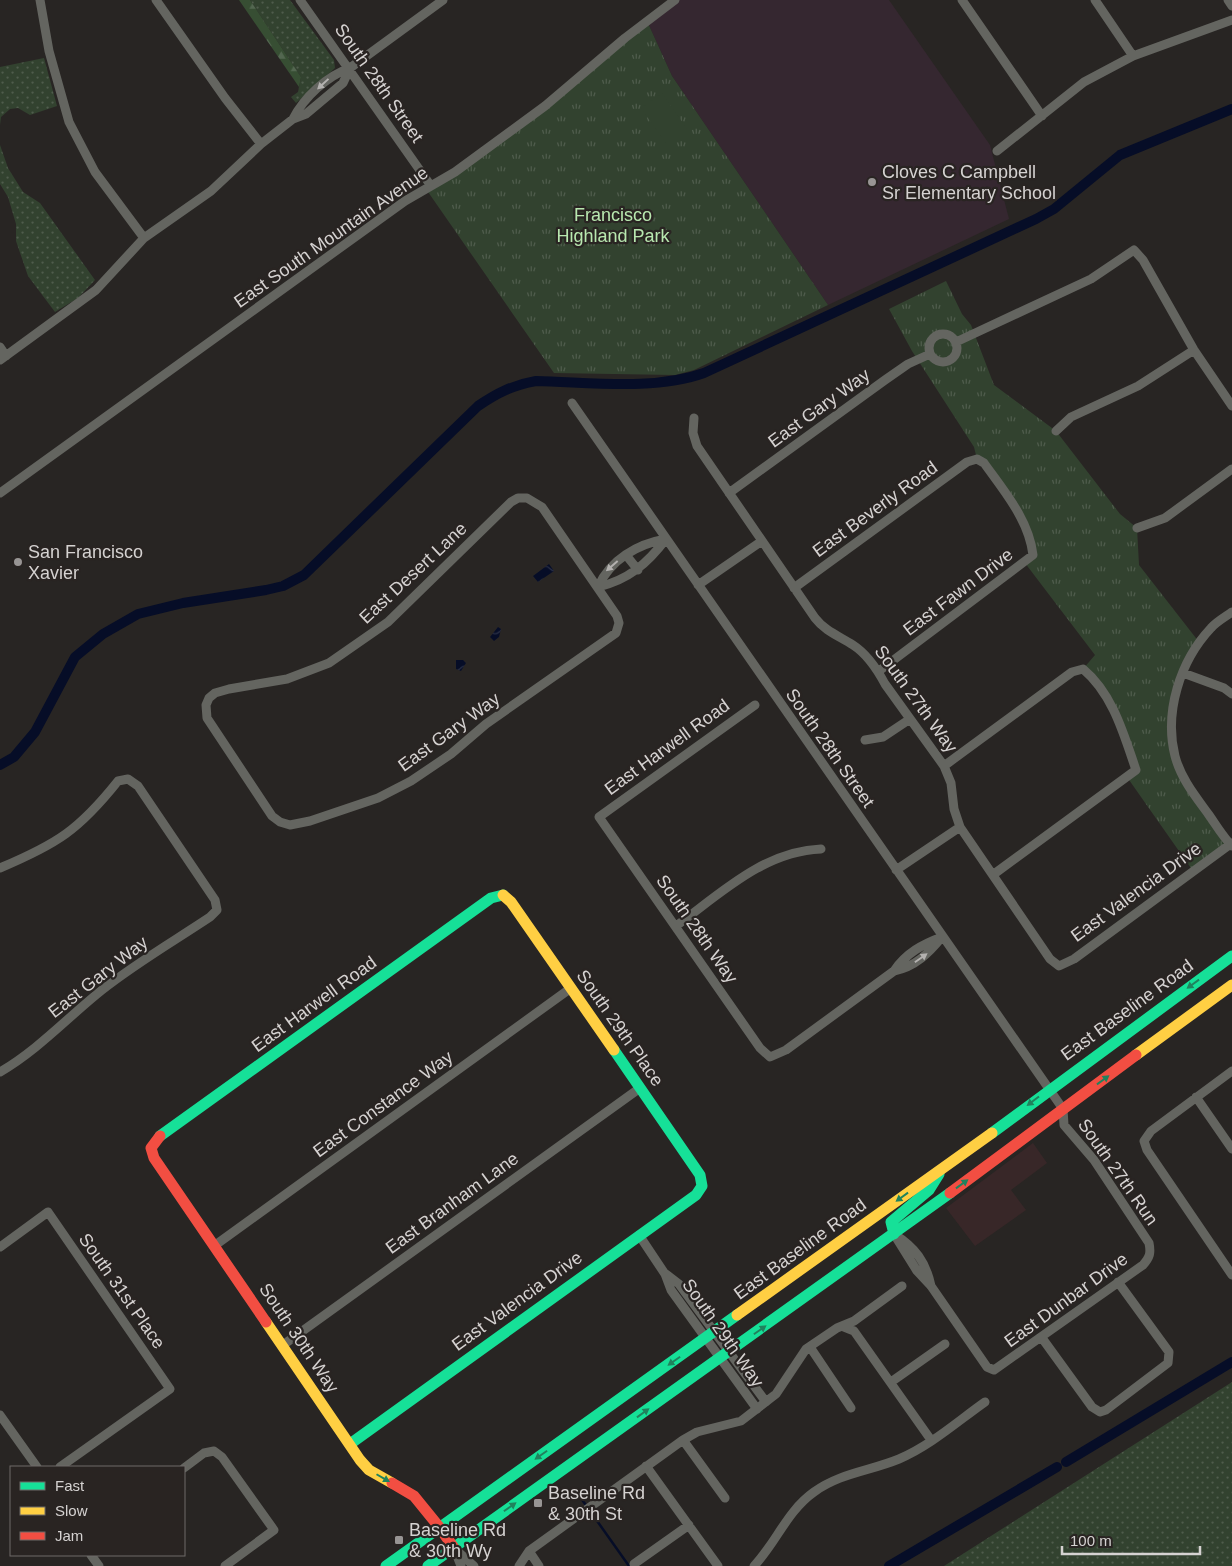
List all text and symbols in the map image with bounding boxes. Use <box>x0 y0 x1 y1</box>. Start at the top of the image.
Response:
street label: South 28th Street <box>331 20 427 146</box>
one-way arrow <box>317 78 329 90</box>
street label: East South Mountain Avenue <box>230 162 432 312</box>
place label: Cloves C Campbell Sr Elementary School <box>882 162 1056 203</box>
marker: Cloves C Campbell Sr Elementary School <box>866 176 878 188</box>
park label: Francisco Highland Park <box>556 205 671 246</box>
street label: East Gary Way <box>764 365 874 451</box>
street label: East Beverly Road <box>809 457 941 561</box>
street label: East Desert Lane <box>355 518 471 628</box>
place label: San Francisco Xavier <box>28 542 143 583</box>
street label: East Fawn Drive <box>899 544 1017 640</box>
marker: San Francisco Xavier <box>12 556 24 568</box>
one-way arrow <box>607 560 619 572</box>
street label: South 27th Way <box>870 642 962 756</box>
street label: South 28th Street <box>782 685 878 811</box>
street label: East Gary Way <box>394 689 504 775</box>
street label: East Harwell Road <box>601 695 733 799</box>
street label: East Valencia Drive <box>1067 838 1205 946</box>
street label: South 28th Way <box>652 871 742 987</box>
street label: East Gary Way <box>44 932 152 1022</box>
street label: East Harwell Road <box>248 952 380 1056</box>
one-way arrow <box>914 953 928 963</box>
street label: East Baseline Road <box>1057 955 1197 1065</box>
street label: South 29th Place <box>572 966 668 1090</box>
one-way arrow <box>1186 979 1200 989</box>
street label: East Constance Way <box>309 1047 457 1161</box>
one-way arrow <box>1096 1076 1109 1086</box>
one-way arrow <box>1026 1096 1040 1106</box>
street label: South 27th Run <box>1074 1115 1162 1229</box>
street label: East Branham Lane <box>382 1148 522 1258</box>
one-way arrow <box>955 1179 969 1189</box>
one-way arrow <box>895 1192 909 1202</box>
street label: East Baseline Road <box>730 1194 870 1304</box>
street label: South 31st Place <box>75 1230 169 1352</box>
street label: East Valencia Drive <box>448 1247 586 1355</box>
street label: East Dunbar Drive <box>1001 1249 1131 1351</box>
street label: South 29th Way <box>678 1275 768 1391</box>
street label: South 30th Way <box>255 1280 343 1396</box>
one-way arrow <box>753 1325 767 1335</box>
one-way arrow <box>667 1356 681 1366</box>
one-way arrow <box>636 1408 649 1418</box>
one-way arrow <box>534 1450 548 1460</box>
legend <box>10 1466 185 1556</box>
one-way arrow <box>376 1474 390 1482</box>
text: Fast <box>55 1477 85 1494</box>
place label: Baseline Rd & 30th St <box>548 1483 645 1524</box>
marker: Baseline Rd & 30th St <box>532 1497 544 1509</box>
text: Slow <box>55 1502 88 1519</box>
one-way arrow <box>503 1502 517 1512</box>
place label: Baseline Rd & 30th Wy <box>409 1520 506 1561</box>
scale bar <box>1062 1524 1200 1556</box>
text: Jam <box>55 1527 83 1544</box>
text: 100 m <box>1070 1532 1112 1549</box>
marker: Baseline Rd & 30th Wy <box>393 1534 405 1546</box>

